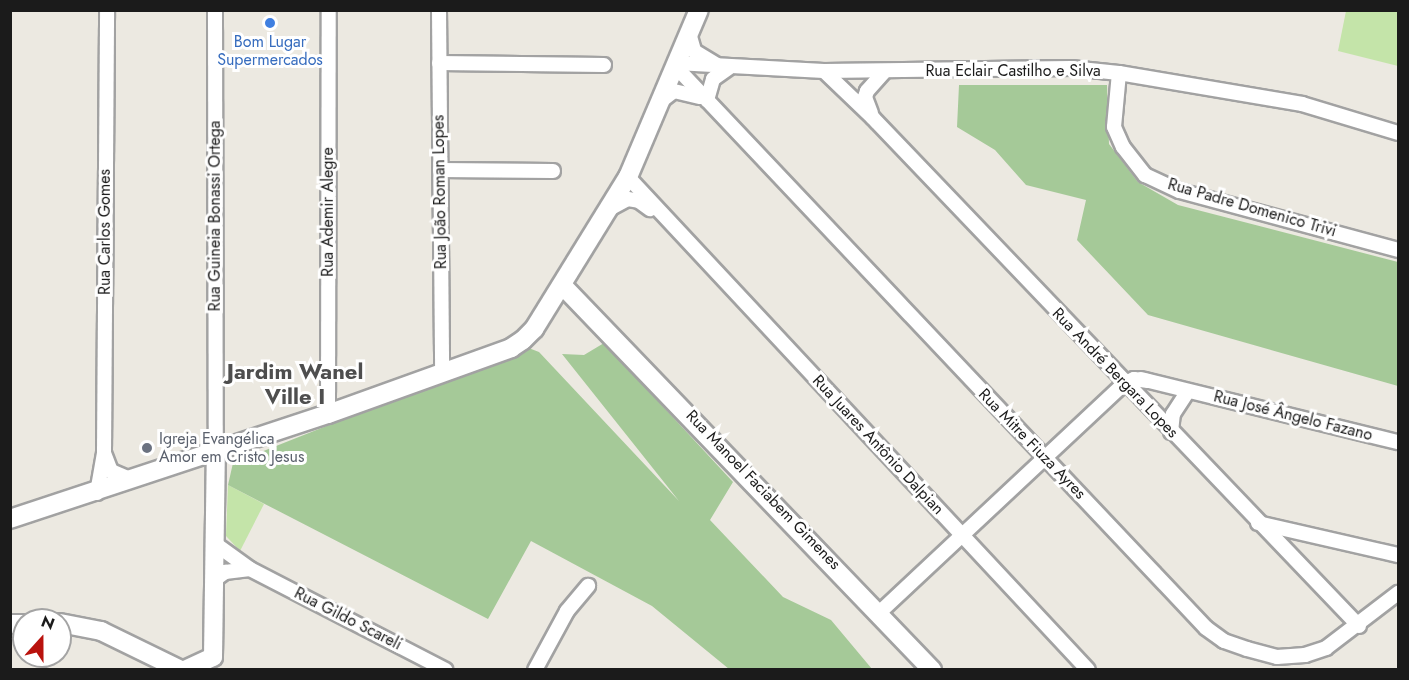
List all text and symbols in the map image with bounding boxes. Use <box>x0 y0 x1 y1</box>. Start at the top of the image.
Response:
marker: Bom Lugar Supermercados <box>263 16 277 30</box>
place label: Bom Lugar Supermercados <box>217 32 323 70</box>
street label: Rua Eclair Castilho e Silva <box>925 61 1101 81</box>
street label: Rua João Roman Lopes <box>429 115 451 269</box>
street label: Rua Guineia Bonassi Ortega <box>205 121 225 311</box>
street label: Rua Ademir Alegre <box>318 147 338 277</box>
street label: Rua Carlos Gomes <box>95 169 115 295</box>
street label: Rua Padre Domenico Trivi <box>1166 175 1338 241</box>
street label: Rua André Bergara Lopes <box>1048 304 1182 442</box>
district label: Jardim Wanel Ville I <box>227 358 363 410</box>
street label: Rua Juares Antônio Dalpian <box>808 371 948 519</box>
street label: Rua Mitre Fiuza Ayres <box>974 385 1090 503</box>
street label: Rua José Ângelo Fazano <box>1212 387 1374 445</box>
street label: Rua Manoel Faciabem Gimenes <box>682 406 844 574</box>
place label: Igreja Evangélica Amor em Cristo Jesus <box>159 429 304 467</box>
marker: Igreja Evangélica Amor em Cristo Jesus <box>140 441 154 455</box>
street label: Rua Gildo Scareli <box>291 584 405 654</box>
north arrow <box>12 608 72 668</box>
text: N <box>38 610 58 636</box>

